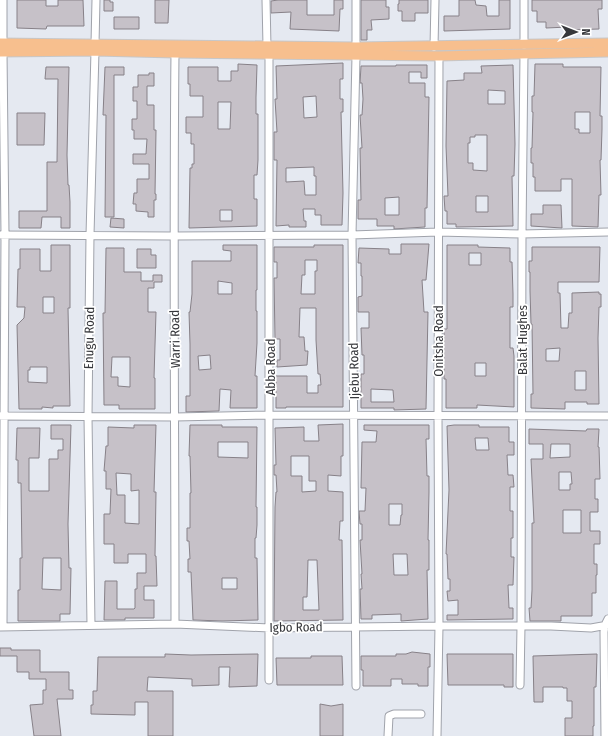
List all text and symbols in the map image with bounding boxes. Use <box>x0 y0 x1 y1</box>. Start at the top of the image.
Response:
north arrow <box>556 12 596 52</box>
text: N <box>579 29 592 35</box>
street label: Onitsha Road <box>431 305 446 377</box>
street label: Balat Hughes <box>515 305 530 375</box>
street label: Enugu Road <box>81 307 97 369</box>
street label: Warri Road <box>167 310 183 368</box>
street label: Abba Road <box>263 339 278 395</box>
street label: Ijebu Road <box>346 342 362 400</box>
street label: Igbo Road <box>269 619 323 635</box>

